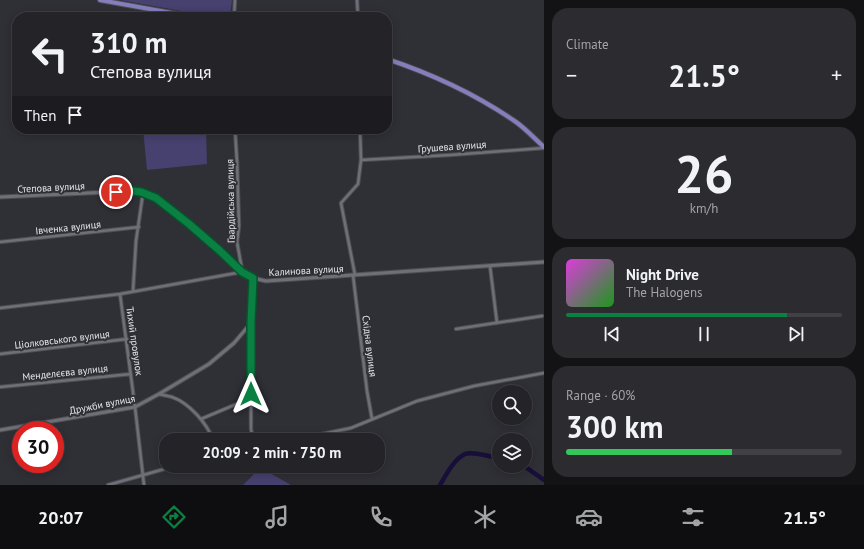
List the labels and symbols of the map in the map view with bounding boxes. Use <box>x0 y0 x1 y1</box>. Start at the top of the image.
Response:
street label: Грушева вулиця <box>417 138 487 155</box>
street label: Гвардійська вулиця <box>223 159 238 243</box>
pin <box>99 175 133 209</box>
street label: Степова вулиця <box>17 179 85 196</box>
street label: Івченка вулиця <box>35 218 102 237</box>
street label: Калинова вулиця <box>268 262 344 279</box>
street label: Тихий провулок <box>123 306 146 377</box>
street label: Східна вулиця <box>359 314 380 378</box>
street label: Ціолковського вулиця <box>14 327 111 352</box>
street label: Менделєєва вулиця <box>22 362 109 383</box>
position arrow <box>230 373 272 415</box>
street label: Дружби вулиця <box>68 392 136 417</box>
speed limit sign: 30 <box>12 421 64 473</box>

